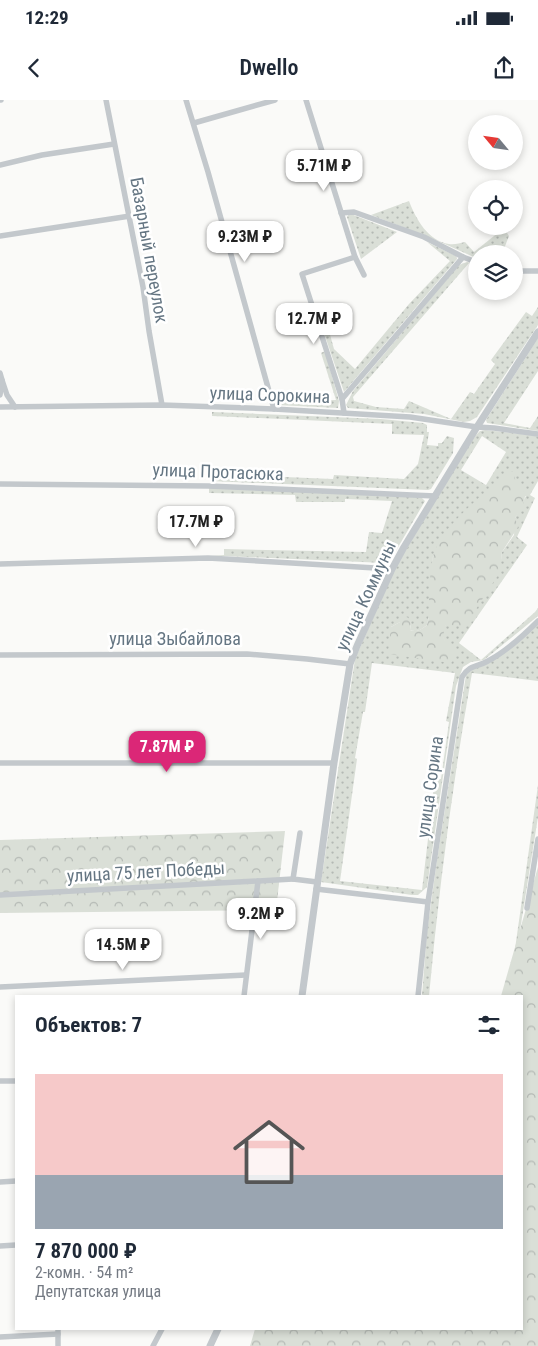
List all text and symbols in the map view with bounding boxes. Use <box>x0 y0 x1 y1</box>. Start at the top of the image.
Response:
text: 12:29 <box>25 6 69 29</box>
icon: back <box>20 54 48 82</box>
icon: share <box>490 54 518 82</box>
text: Dwello <box>240 55 298 80</box>
north arrow <box>468 115 522 170</box>
map controls <box>468 115 523 300</box>
pin: 5.71M ₽ <box>278 149 370 192</box>
text: 5.71M ₽ <box>297 156 351 175</box>
street label: Базарный переулок <box>126 175 173 325</box>
button: locate <box>468 180 523 235</box>
pin: 9.23M ₽ <box>199 220 291 263</box>
text: 9.23M ₽ <box>218 227 272 246</box>
button: layers <box>468 245 523 300</box>
pin: 12.7M ₽ <box>268 302 360 345</box>
text: 12.7M ₽ <box>287 309 341 328</box>
street label: улица Сорокина <box>209 382 331 407</box>
street label: улица Протасюка <box>152 459 284 484</box>
pin: 17.7M ₽ <box>150 506 242 548</box>
text: 17.7M ₽ <box>169 512 223 531</box>
street label: улица Коммуны <box>331 538 400 654</box>
street label: улица Зыбайлова <box>109 628 241 649</box>
pin: 7.87M ₽ <box>121 730 213 773</box>
street label: улица Сорина <box>412 735 447 839</box>
text: 7.87M ₽ <box>140 737 194 756</box>
street label: улица 75 лет Победы <box>66 857 226 886</box>
pin: 9.2M ₽ <box>220 898 302 940</box>
text: 9.2M ₽ <box>238 904 284 923</box>
pin: 14.5M ₽ <box>77 928 169 971</box>
text: 14.5M ₽ <box>96 935 150 954</box>
icon: filters <box>475 1011 503 1039</box>
text: Объектов: 7 <box>35 1013 142 1037</box>
icon: home <box>224 1107 314 1197</box>
text: 7 870 000 ₽ <box>35 1239 137 1263</box>
text: 2-комн. · 54 m² <box>35 1263 133 1282</box>
text: Депутатская улица <box>35 1282 161 1301</box>

